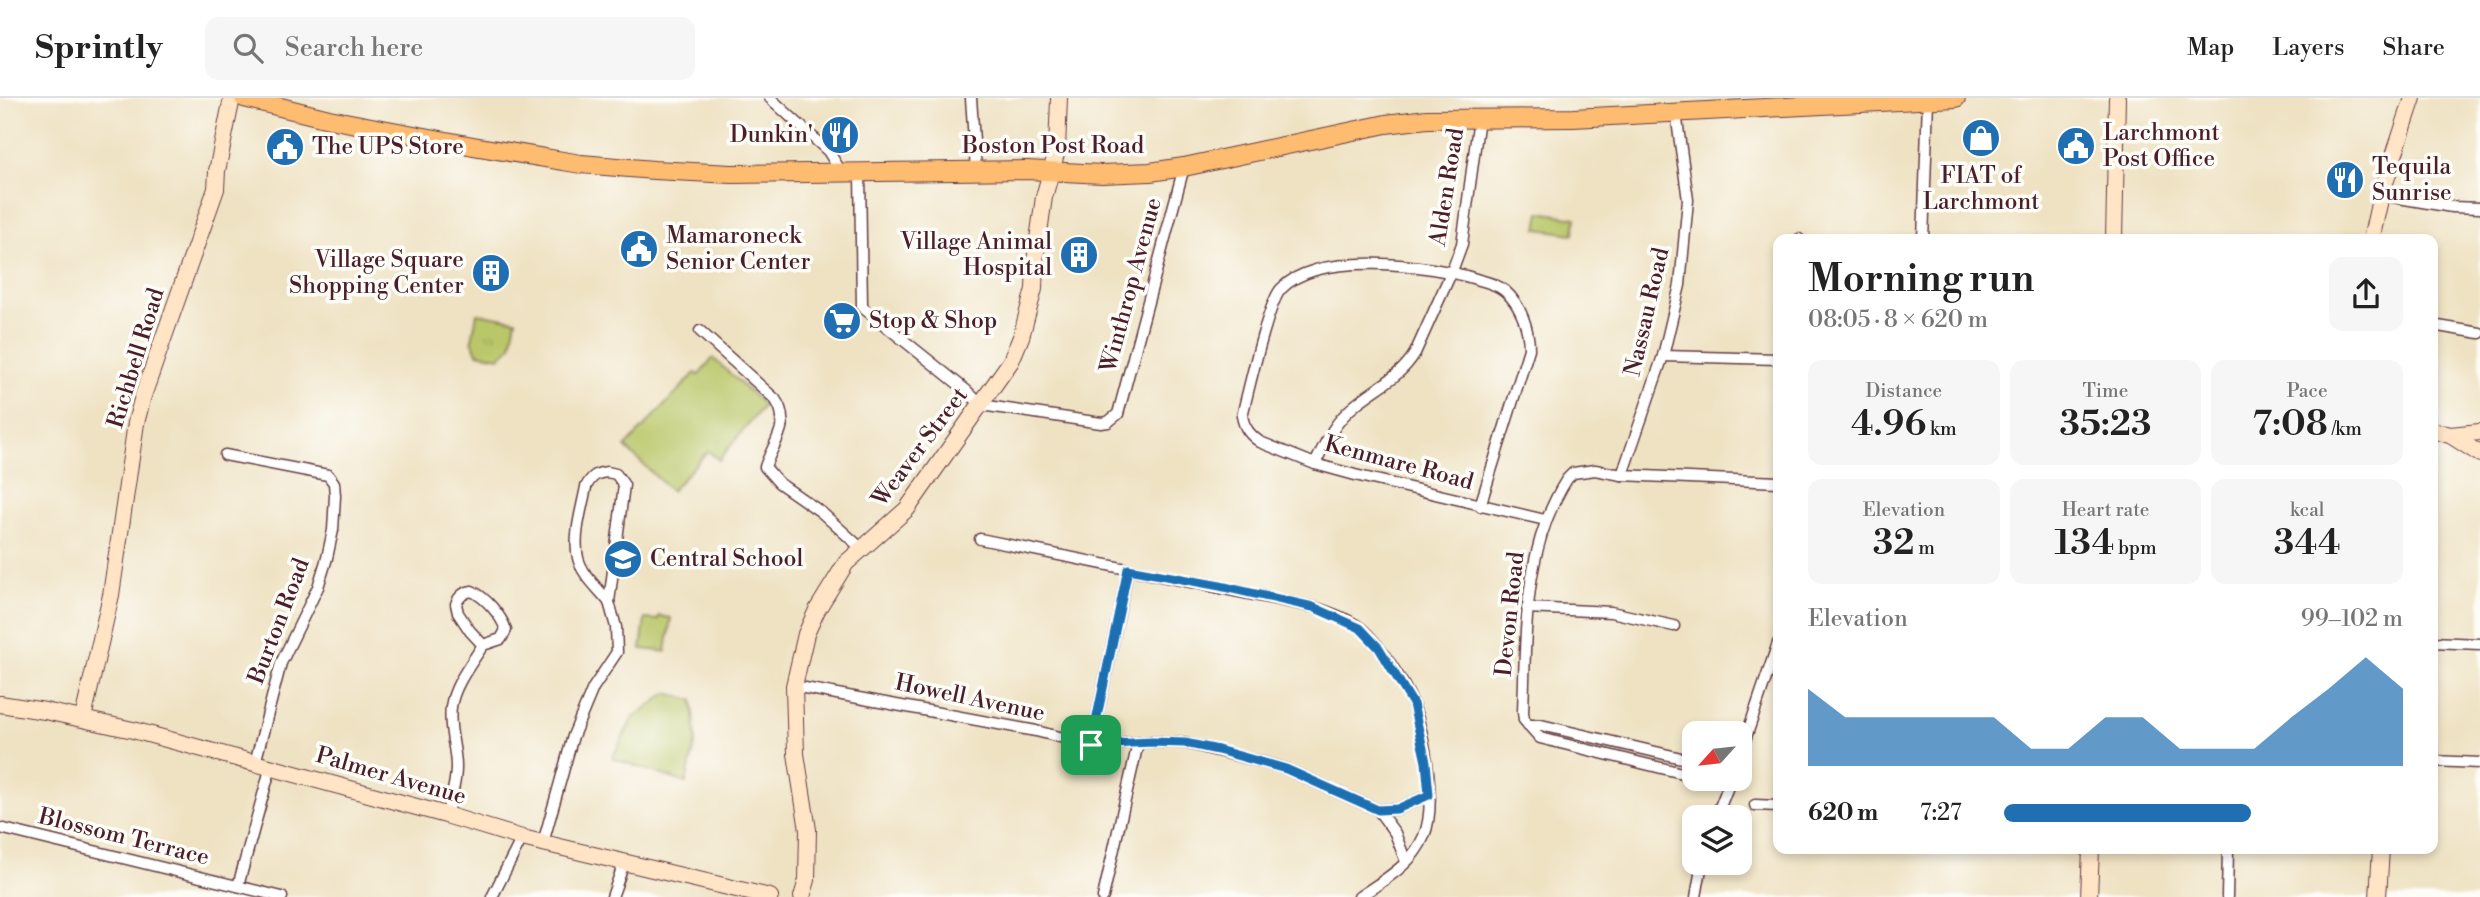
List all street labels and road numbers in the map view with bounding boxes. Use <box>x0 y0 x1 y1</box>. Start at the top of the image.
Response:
street label: Alden Road <box>1424 126 1470 249</box>
street label: Boston Post Road <box>961 132 1144 160</box>
street label: Winthrop Avenue <box>1094 194 1168 376</box>
street label: Nassau Road <box>1619 245 1675 379</box>
street label: Richbell Road <box>101 285 171 431</box>
street label: Weaver Street <box>865 382 974 513</box>
street label: Kenmare Road <box>1321 430 1477 496</box>
street label: Devon Road <box>1490 550 1530 678</box>
street label: Burton Road <box>242 554 316 689</box>
street label: Howell Avenue <box>893 668 1047 728</box>
street label: Palmer Avenue <box>313 741 469 811</box>
street label: Blossom Terrace <box>35 802 212 872</box>

